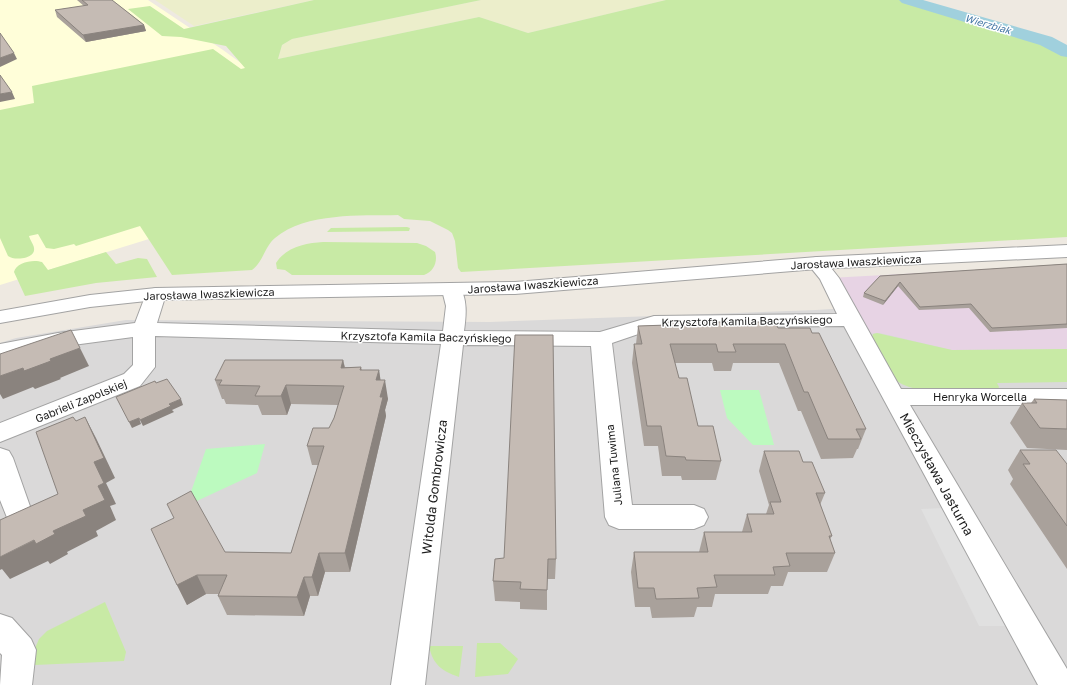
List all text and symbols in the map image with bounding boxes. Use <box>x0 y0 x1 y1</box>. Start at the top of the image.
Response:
water label: Wierzbiak <box>964 12 1014 37</box>
street label: Jarosława Iwaszkiewicza <box>790 252 922 271</box>
street label: Jarosława Iwaszkiewicza <box>467 273 599 296</box>
street label: Jarosława Iwaszkiewicza <box>143 285 275 302</box>
street label: Krzysztofa Kamila Baczyńskiego <box>661 313 833 328</box>
street label: Krzysztofa Kamila Baczyńskiego <box>340 329 512 344</box>
street label: Gabrieli Zapolskiej <box>33 376 129 425</box>
street label: Henryka Worcella <box>933 390 1027 403</box>
street label: Mieczysława Jasturna <box>897 410 977 538</box>
street label: Witolda Gombrowicza <box>418 419 450 555</box>
street label: Juliana Tuwima <box>603 424 624 506</box>

